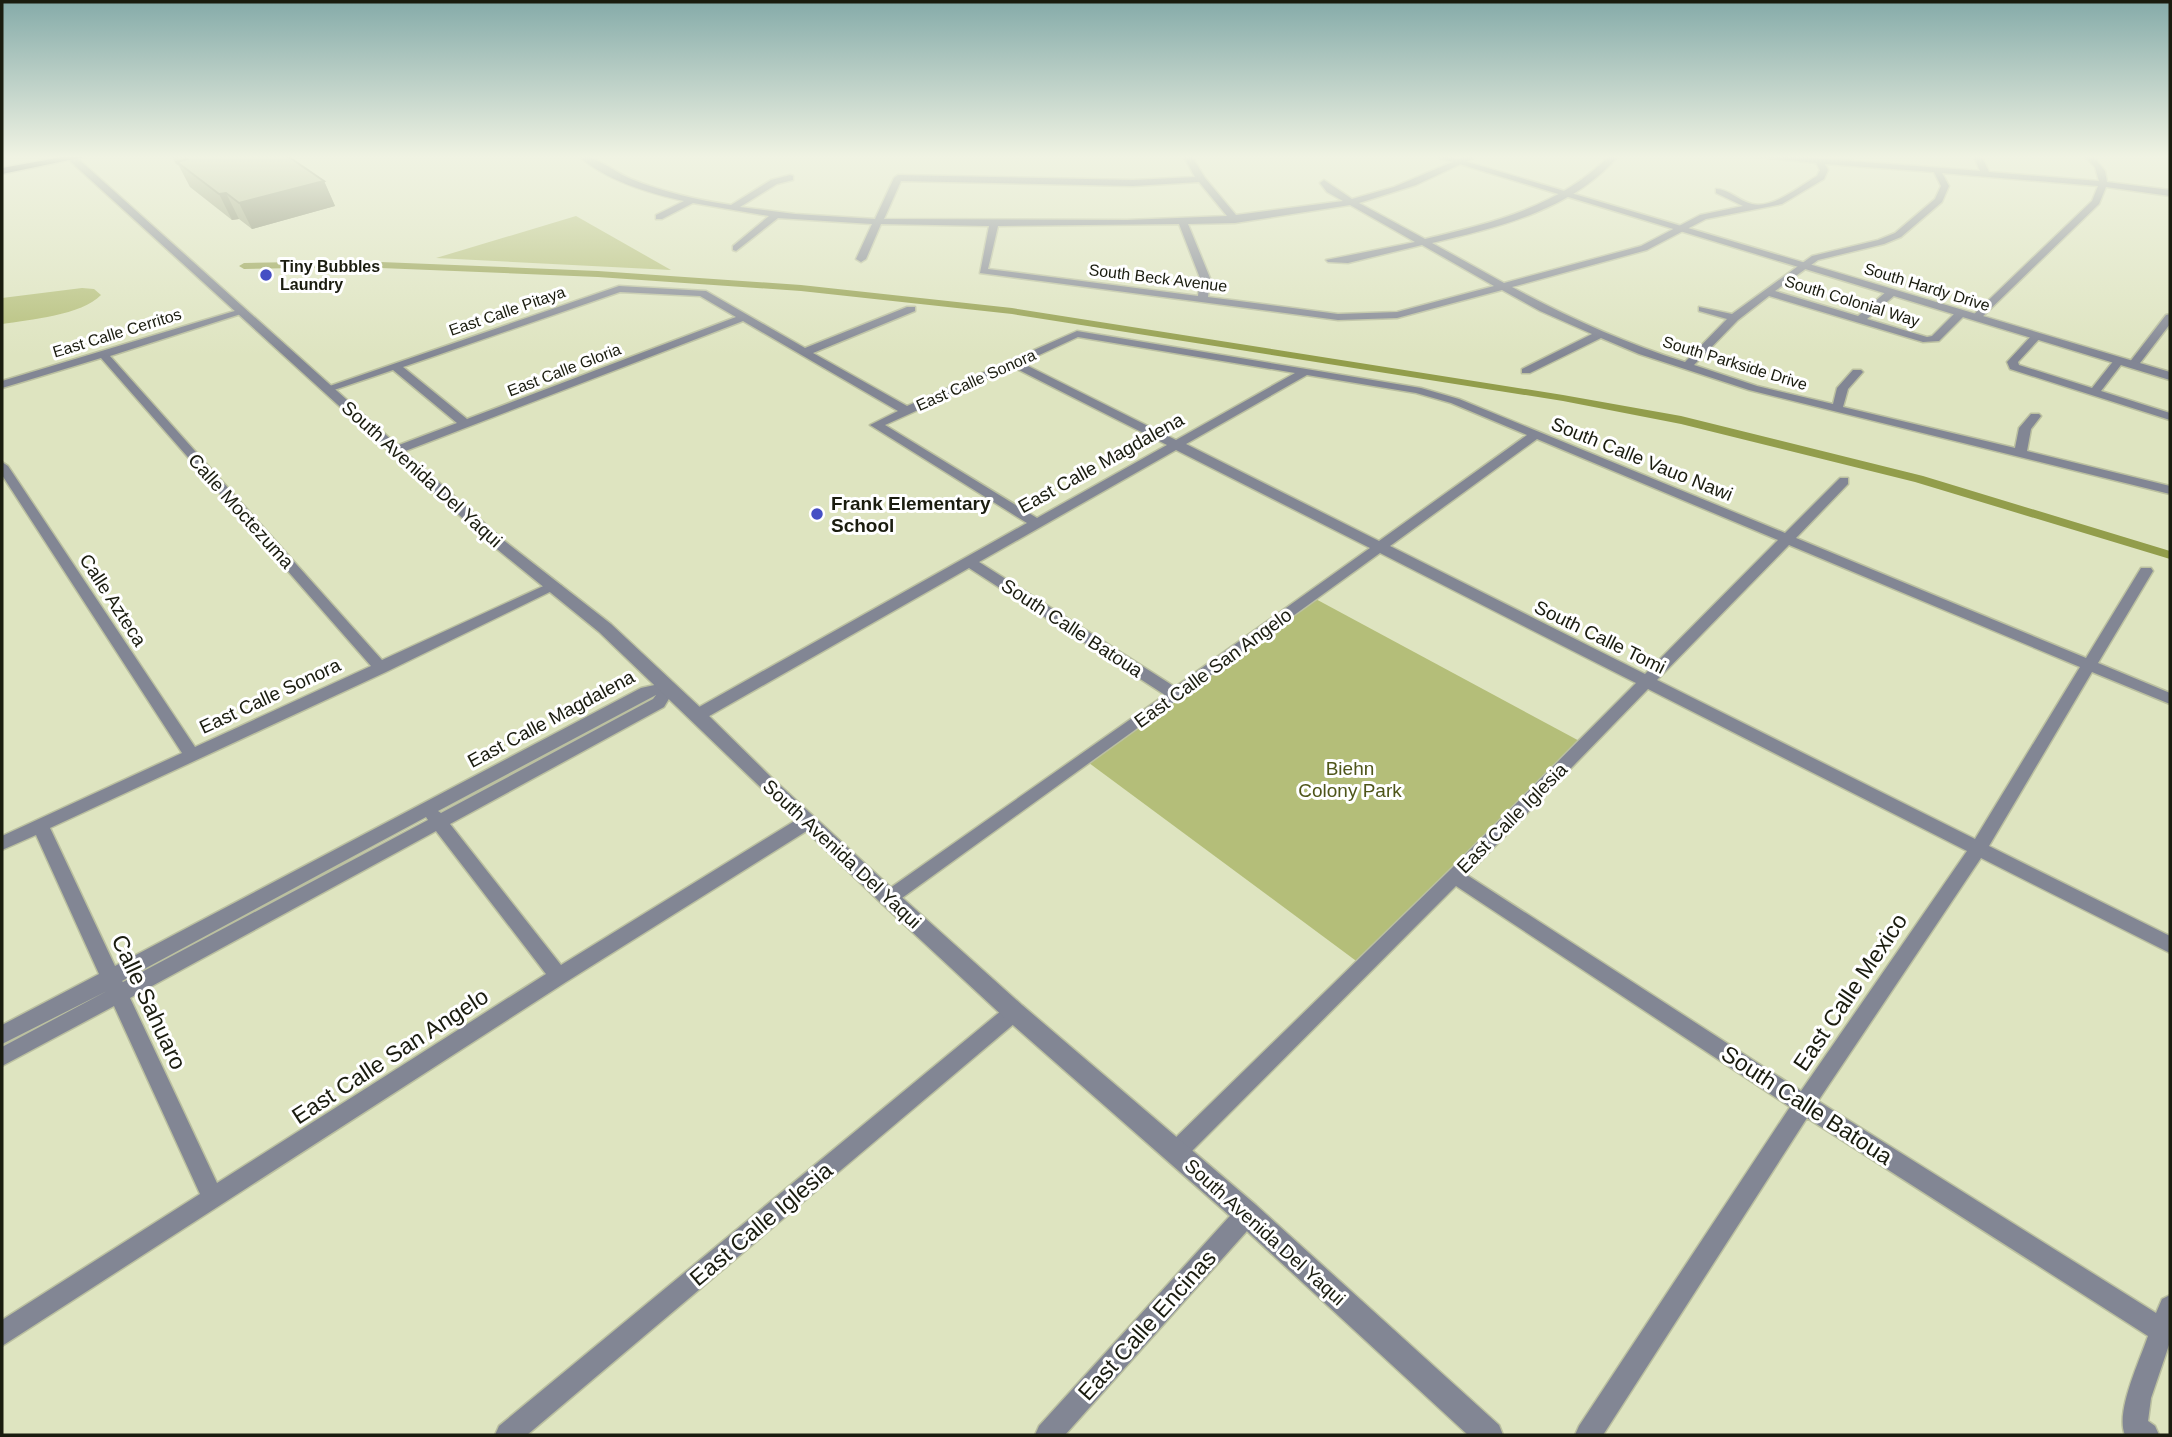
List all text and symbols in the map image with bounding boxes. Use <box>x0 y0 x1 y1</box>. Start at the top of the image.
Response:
place label: Tiny Bubbles Laundry <box>280 258 380 293</box>
street label: South Hardy Drive <box>1862 260 1992 314</box>
street label: South Beck Avenue <box>1088 261 1228 295</box>
marker: Tiny Bubbles Laundry <box>258 267 274 283</box>
street label: South Colonial Way <box>1783 272 1921 330</box>
street label: East Calle Pitaya <box>447 283 567 339</box>
street label: East Calle Cerritos <box>51 305 183 361</box>
street label: South Parkside Drive <box>1661 333 1809 393</box>
street label: East Calle Gloria <box>505 341 623 399</box>
street label: East Calle Sonora <box>914 346 1038 414</box>
street label: South Avenida Del Yaqui <box>338 397 506 551</box>
street label: East Calle Magdalena <box>1015 409 1188 517</box>
street label: South Calle Vauo Nawi <box>1548 413 1736 505</box>
street label: Calle Moctezuma <box>184 449 298 573</box>
place label: Frank Elementary School <box>831 493 991 536</box>
marker: Frank Elementary School <box>809 506 825 522</box>
street label: Calle Azteca <box>75 550 151 650</box>
street label: South Calle Batoua <box>998 575 1147 682</box>
street label: South Calle Tomi <box>1531 596 1669 678</box>
street label: East Calle San Angelo <box>1130 604 1296 732</box>
street label: East Calle Sonora <box>196 654 344 738</box>
street label: East Calle Magdalena <box>464 666 638 772</box>
park label: Biehn Colony Park <box>1298 758 1402 801</box>
street label: East Calle Iglesia <box>1453 758 1572 877</box>
street label: South Avenida Del Yaqui <box>759 775 925 933</box>
street label: East Calle Mexico <box>1788 908 1912 1076</box>
street label: Calle Sahuaro <box>106 930 192 1074</box>
street label: East Calle San Angelo <box>287 983 493 1129</box>
street label: South Calle Batoua <box>1717 1040 1897 1170</box>
street label: South Avenida Del Yaqui <box>1181 1155 1349 1309</box>
street label: East Calle Iglesia <box>685 1157 838 1291</box>
street label: East Calle Encinas <box>1073 1245 1221 1405</box>

